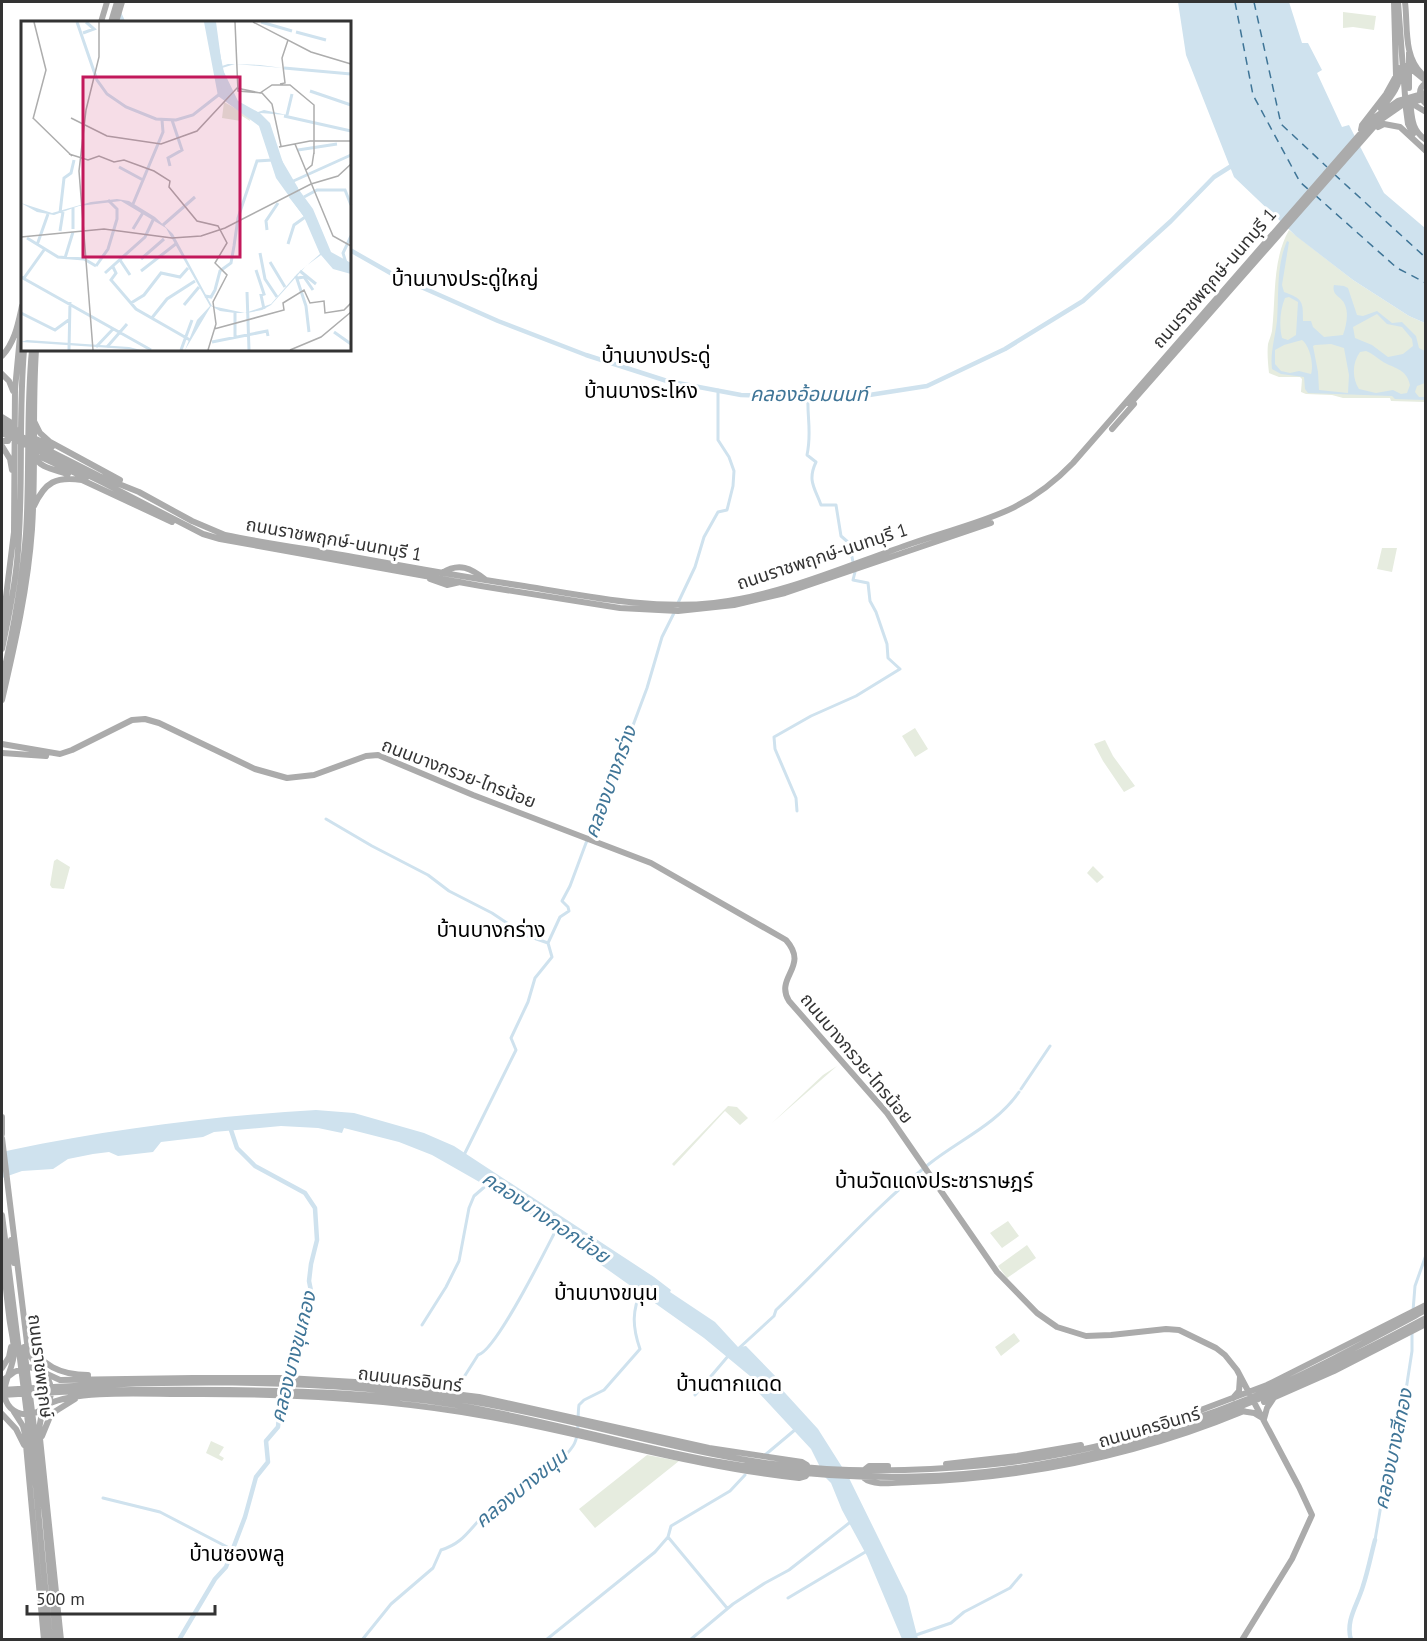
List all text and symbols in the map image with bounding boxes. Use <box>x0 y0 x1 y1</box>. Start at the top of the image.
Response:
inset map <box>21 21 351 351</box>
street label: ถนนราชพฤกษ์-นนทบุรี 1 <box>1147 203 1281 353</box>
district label: บ้านบางประดู่ใหญ่ <box>391 265 539 292</box>
district label: บ้านบางประดู่ <box>601 342 711 369</box>
district label: บ้านบางระโหง <box>584 377 698 404</box>
water label: คลองอ้อมนนท์ <box>750 381 872 407</box>
street label: ถนนราชพฤกษ์-นนทบุรี 1 <box>244 512 424 566</box>
street label: ถนนราชพฤกษ์-นนทบุรี 1 <box>734 518 910 594</box>
water label: คลองบางกร่าง <box>578 721 643 842</box>
street label: ถนนบางกรวย-ไทรน้อย <box>378 733 540 813</box>
district label: บ้านบางกร่าง <box>436 916 546 943</box>
street label: ถนนบางกรวย-ไทรน้อย <box>796 988 918 1128</box>
water label: คลองบางกอกน้อย <box>477 1165 616 1270</box>
district label: บ้านวัดแดงประชาราษฎร์ <box>835 1167 1034 1194</box>
district label: บ้านบางขนุน <box>554 1279 658 1306</box>
water label: คลองบางขุนกอง <box>264 1287 322 1425</box>
street label: ถนนราชพฤกษ์ <box>23 1313 59 1419</box>
street label: ถนนนครอินทร์ <box>357 1361 464 1397</box>
district label: บ้านตากแดด <box>676 1370 782 1397</box>
water label: คลองบางสีทอง <box>1368 1385 1419 1512</box>
street label: ถนนนครอินทร์ <box>1095 1401 1203 1453</box>
water label: คลองบางขนุน <box>469 1441 574 1533</box>
district label: บ้านซองพลู <box>189 1540 285 1567</box>
scale bar <box>27 1578 214 1616</box>
text: 500 m <box>36 1587 85 1610</box>

